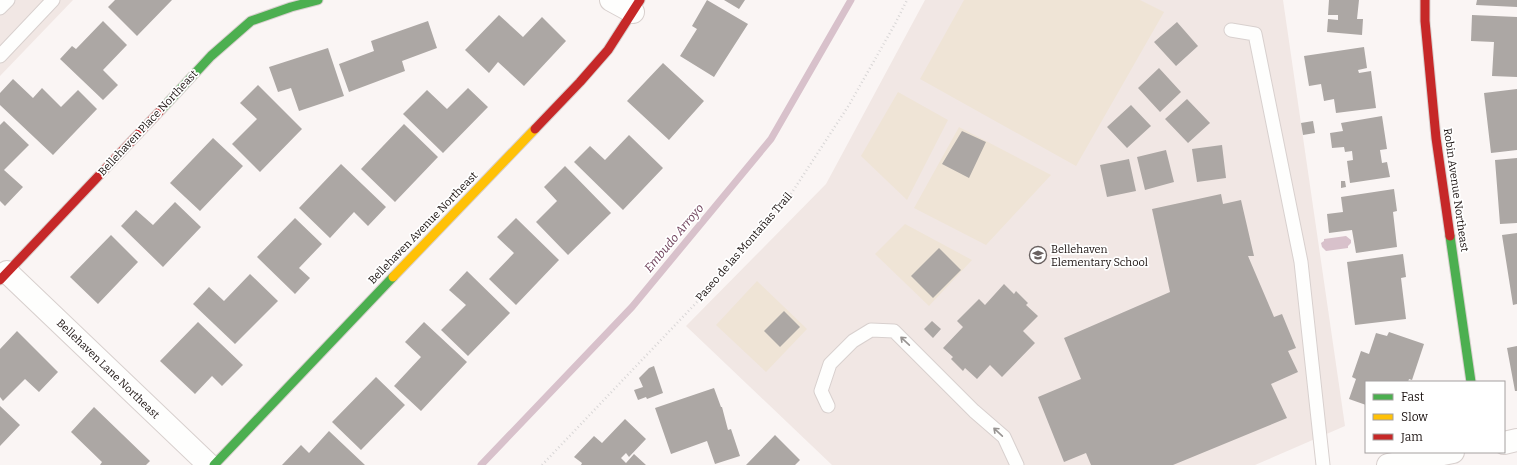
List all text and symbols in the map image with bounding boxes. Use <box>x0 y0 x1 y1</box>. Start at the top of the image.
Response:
street label: Bellehaven Place Northeast <box>96 68 200 178</box>
street label: Robin Avenue Northeast <box>1441 127 1471 253</box>
street label: Bellehaven Avenue Northeast <box>366 169 480 287</box>
street label: Paseo de las Montañas Trail <box>693 190 795 304</box>
water label: Embudo Arroyo <box>642 201 707 275</box>
place label: Bellehaven Elementary School <box>1051 243 1148 269</box>
school or university icon: Bellehaven Elementary School <box>1028 245 1048 265</box>
street label: Bellehaven Lane Northeast <box>54 317 162 421</box>
one-way arrow <box>900 336 910 346</box>
legend <box>1365 381 1505 453</box>
text: Fast <box>1401 390 1425 404</box>
text: Slow <box>1401 410 1428 424</box>
one-way arrow <box>993 427 1003 436</box>
text: Jam <box>1400 430 1423 444</box>

